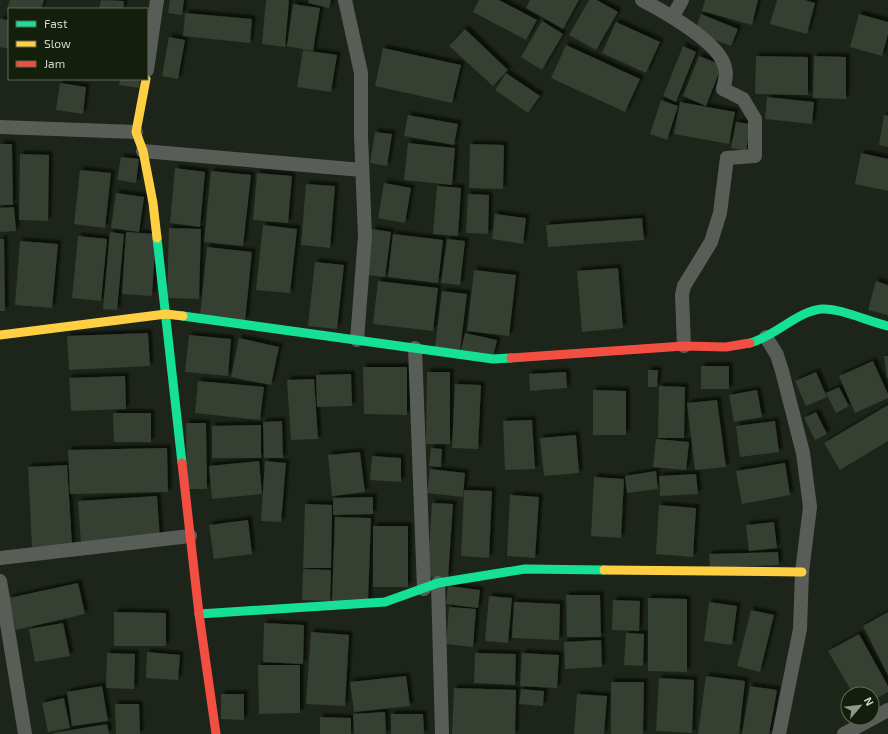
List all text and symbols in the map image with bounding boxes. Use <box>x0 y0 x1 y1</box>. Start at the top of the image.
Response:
legend <box>8 8 148 80</box>
text: Fast <box>44 16 68 30</box>
text: Slow <box>44 36 71 50</box>
text: Jam <box>44 56 65 70</box>
north arrow <box>840 686 880 726</box>
text: N <box>862 695 877 708</box>

